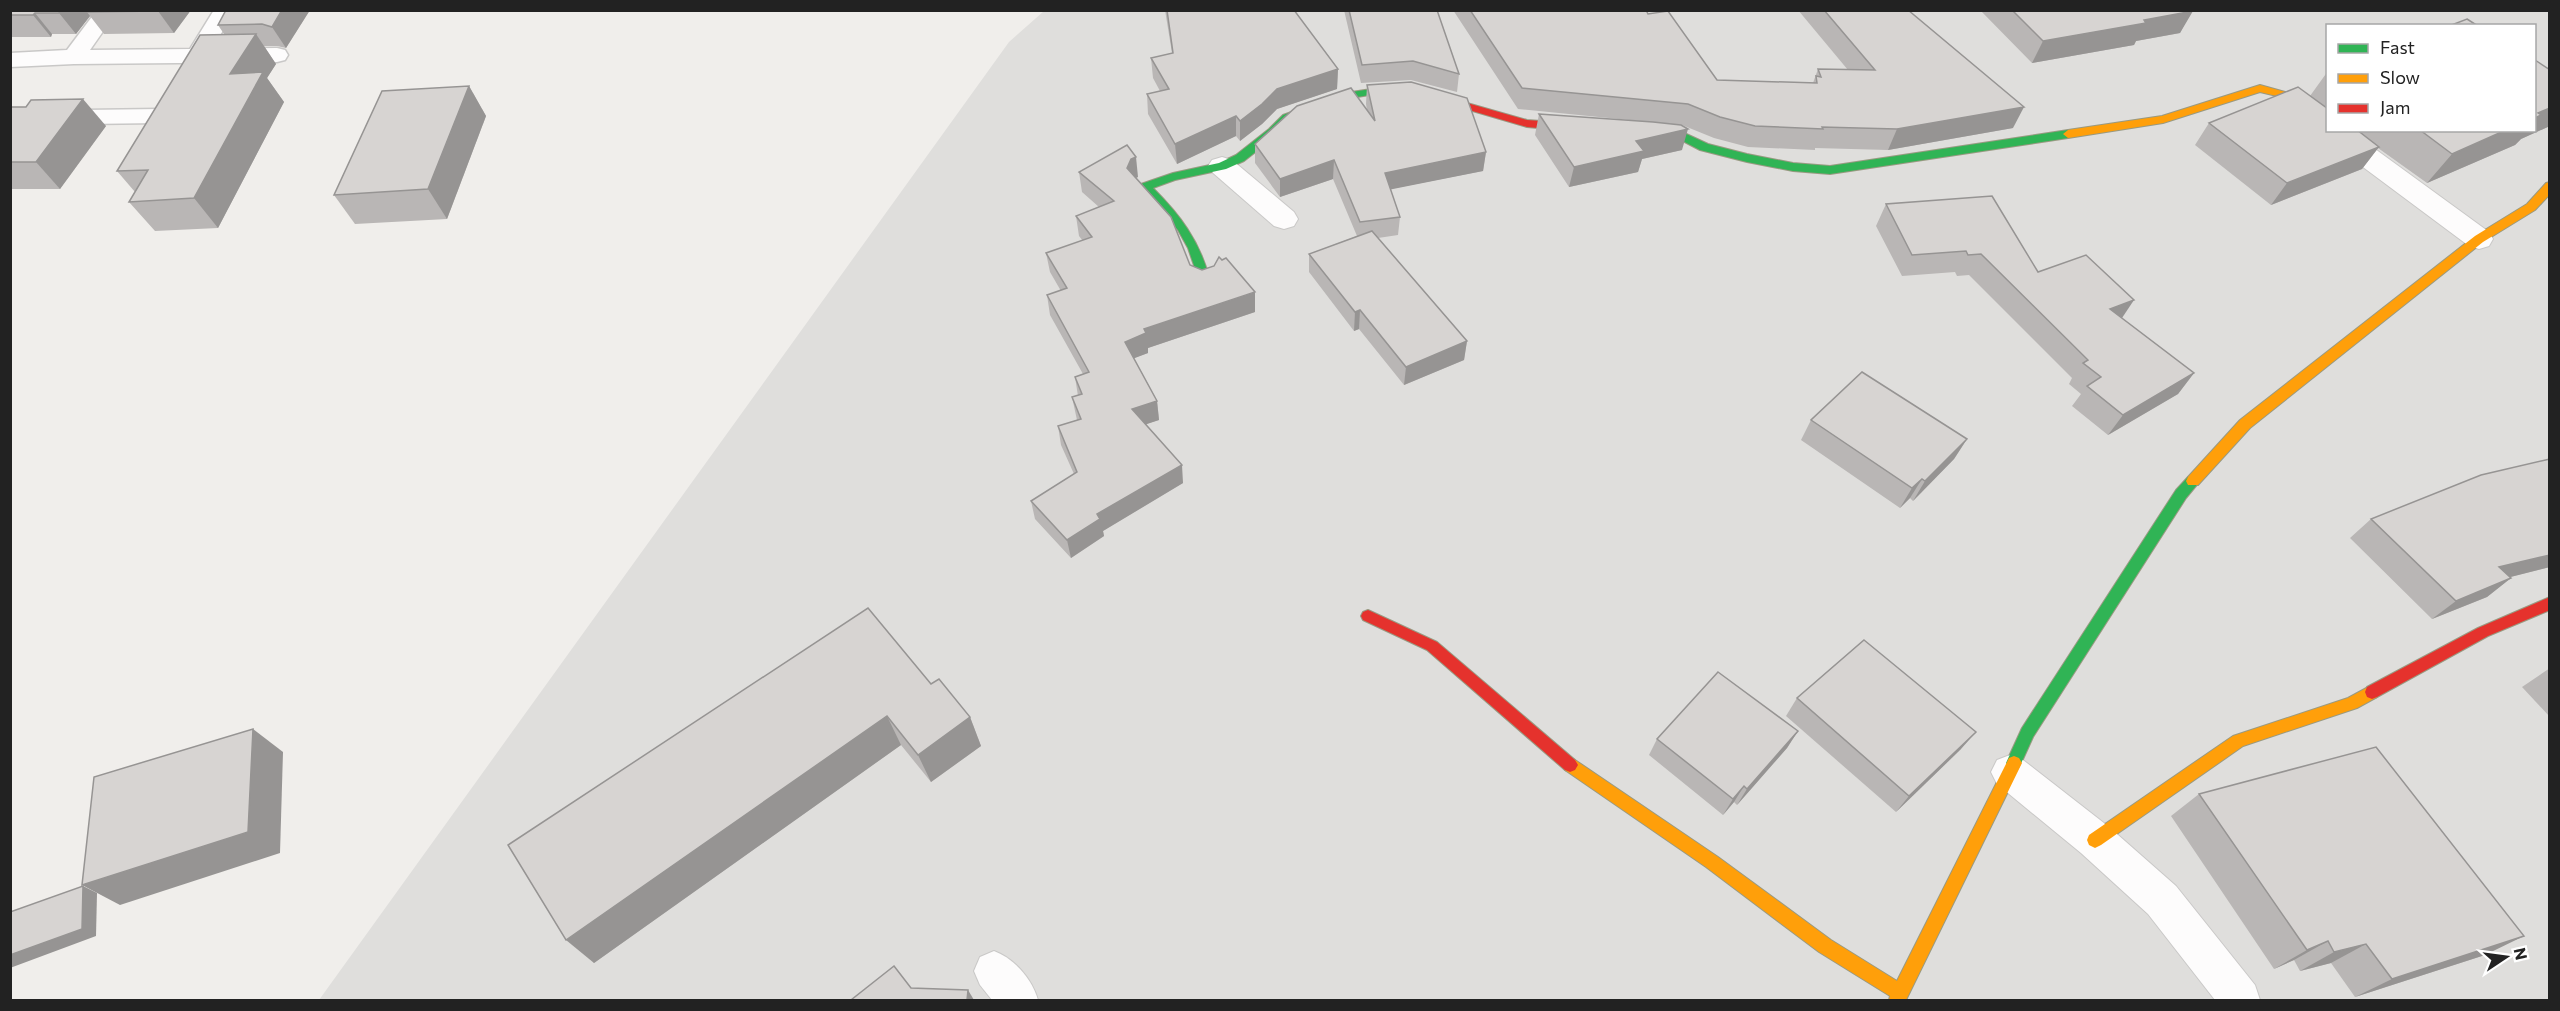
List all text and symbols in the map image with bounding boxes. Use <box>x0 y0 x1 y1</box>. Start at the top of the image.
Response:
legend <box>2326 24 2536 132</box>
text: Fast <box>2380 36 2415 58</box>
text: Slow <box>2380 66 2420 88</box>
text: Jam <box>2380 96 2410 118</box>
north arrow <box>2476 927 2536 987</box>
text: N <box>2510 946 2532 961</box>

